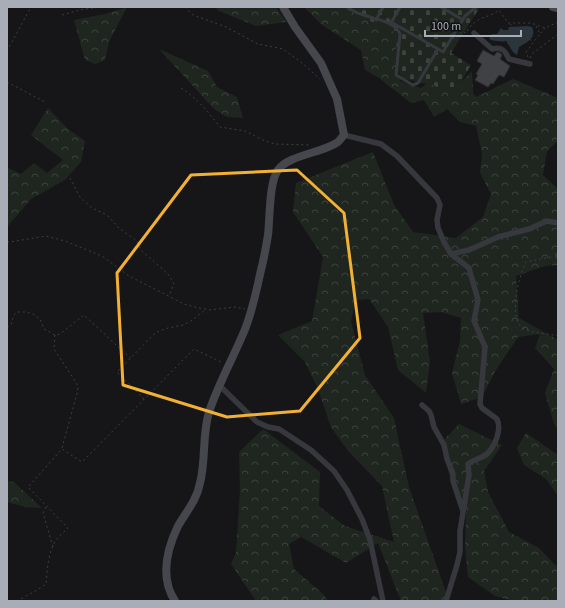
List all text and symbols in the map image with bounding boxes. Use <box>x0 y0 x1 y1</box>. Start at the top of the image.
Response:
scale bar <box>425 12 521 38</box>
text: 100 m <box>431 18 461 35</box>

